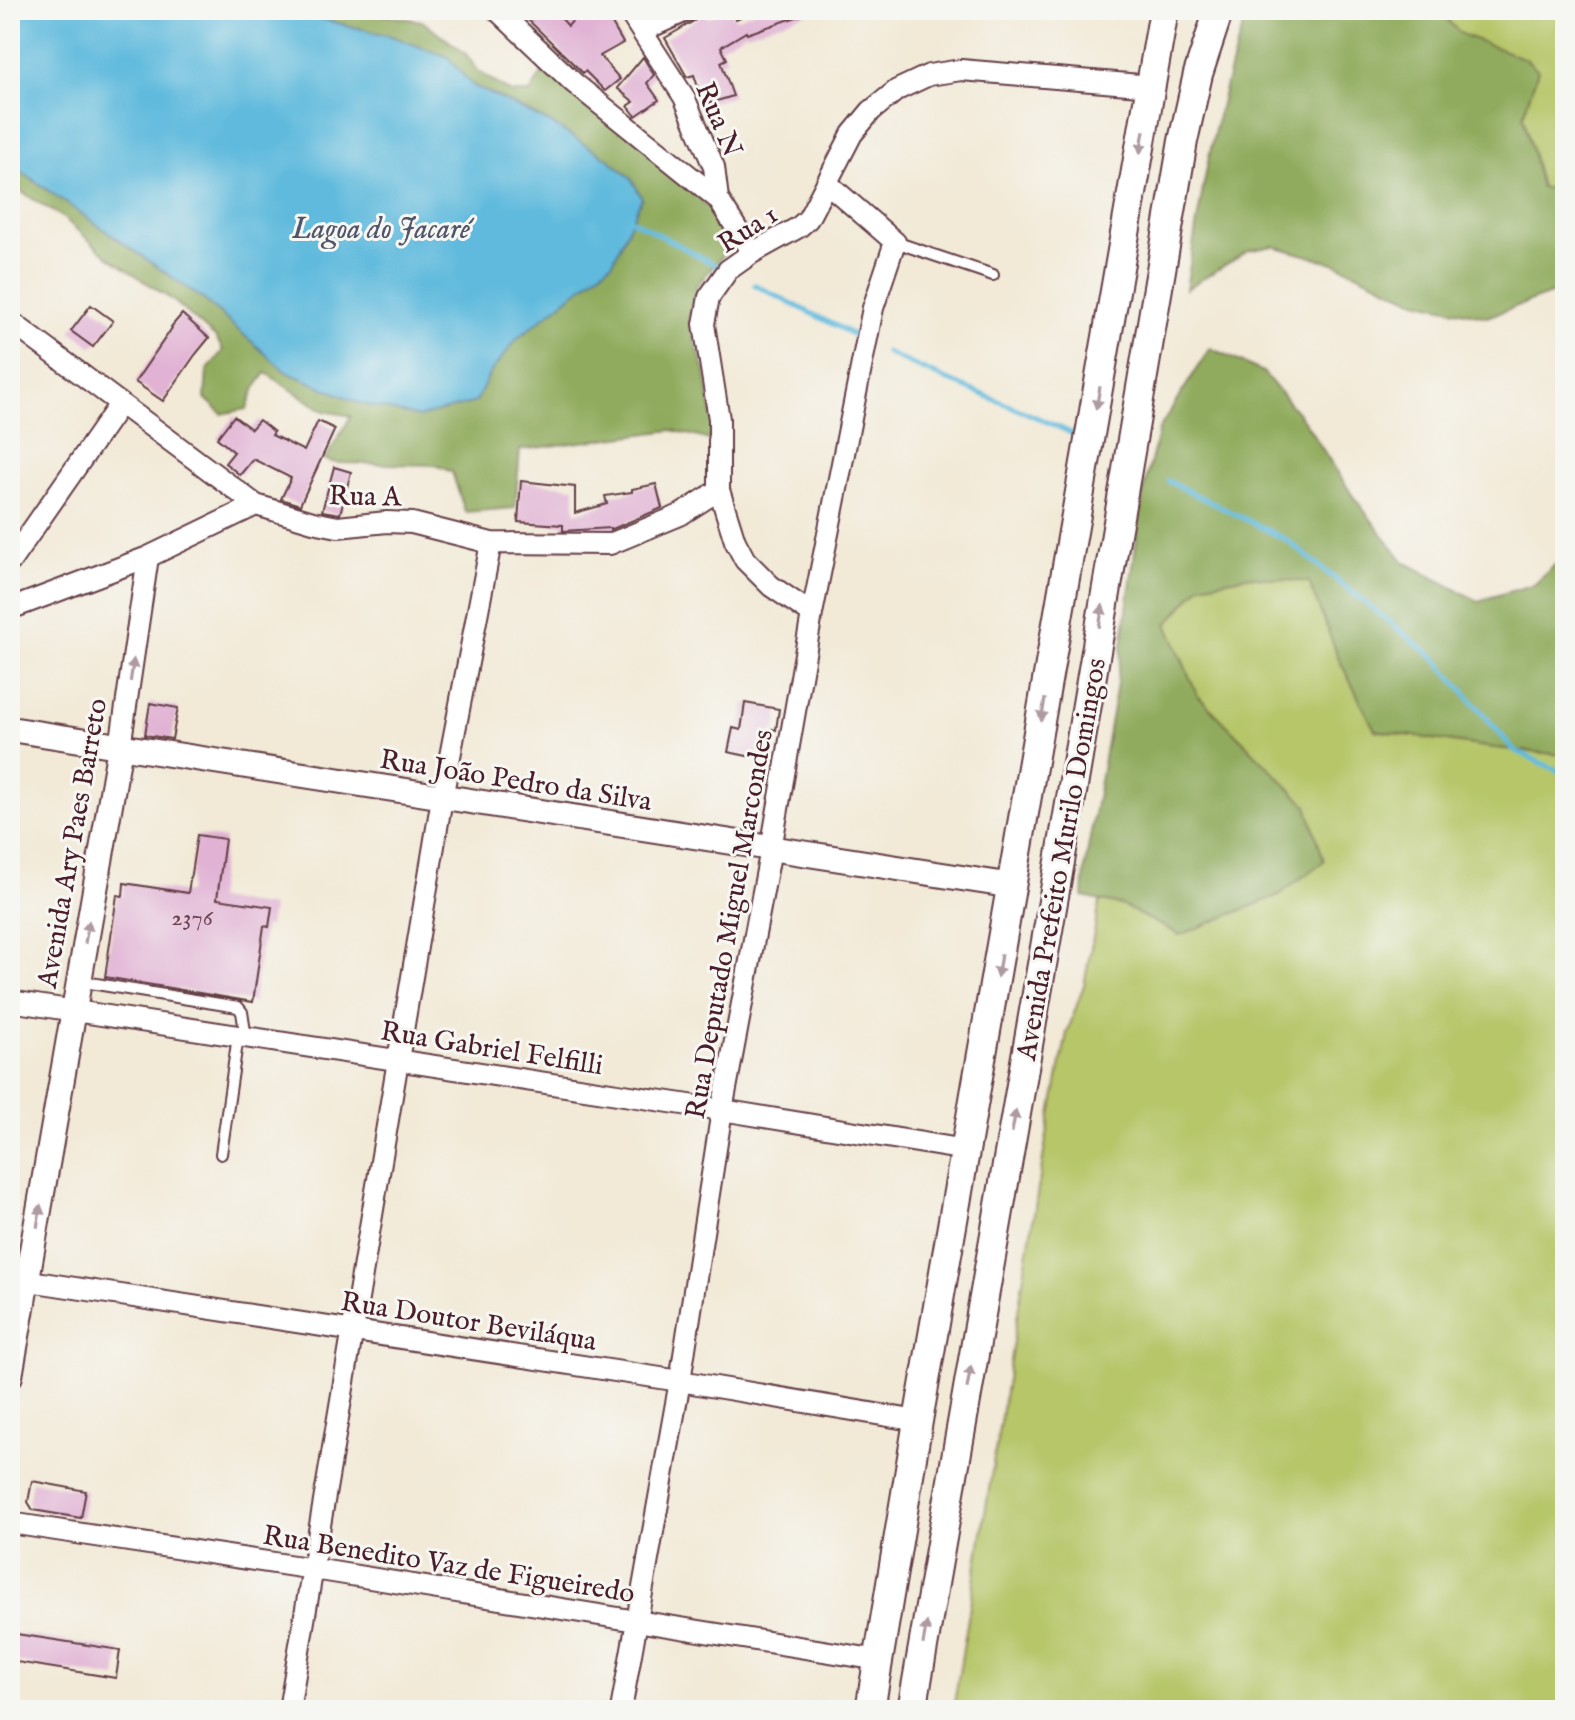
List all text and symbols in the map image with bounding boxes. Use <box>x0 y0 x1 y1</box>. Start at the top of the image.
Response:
street label: Rua N <box>686 77 749 163</box>
one-way arrow <box>1136 130 1148 155</box>
street label: Rua 1 <box>712 198 785 262</box>
water label: Lagoa do Jacaré <box>291 211 475 249</box>
one-way arrow <box>1091 386 1103 411</box>
street label: Rua A <box>328 479 403 516</box>
one-way arrow <box>1096 603 1108 628</box>
street label: Avenida Prefeito Murilo Domingos <box>1010 656 1115 1064</box>
one-way arrow <box>126 657 139 682</box>
street label: Avenida Ary Paes Barreto <box>31 696 116 992</box>
one-way arrow <box>1037 697 1049 722</box>
street label: Rua Deputado Miguel Marcondes <box>679 727 782 1122</box>
street label: Rua João Pedro da Silva <box>377 743 655 820</box>
house number: 2376 <box>171 903 214 934</box>
one-way arrow <box>81 920 93 945</box>
one-way arrow <box>992 954 1004 979</box>
street label: Rua Gabriel Felfilli <box>378 1015 605 1084</box>
one-way arrow <box>1009 1108 1021 1133</box>
one-way arrow <box>33 1203 45 1228</box>
street label: Rua Doutor Beviláqua <box>338 1285 600 1360</box>
one-way arrow <box>964 1364 976 1389</box>
street label: Rua Benedito Vaz de Figueiredo <box>260 1519 637 1612</box>
one-way arrow <box>919 1620 932 1645</box>

